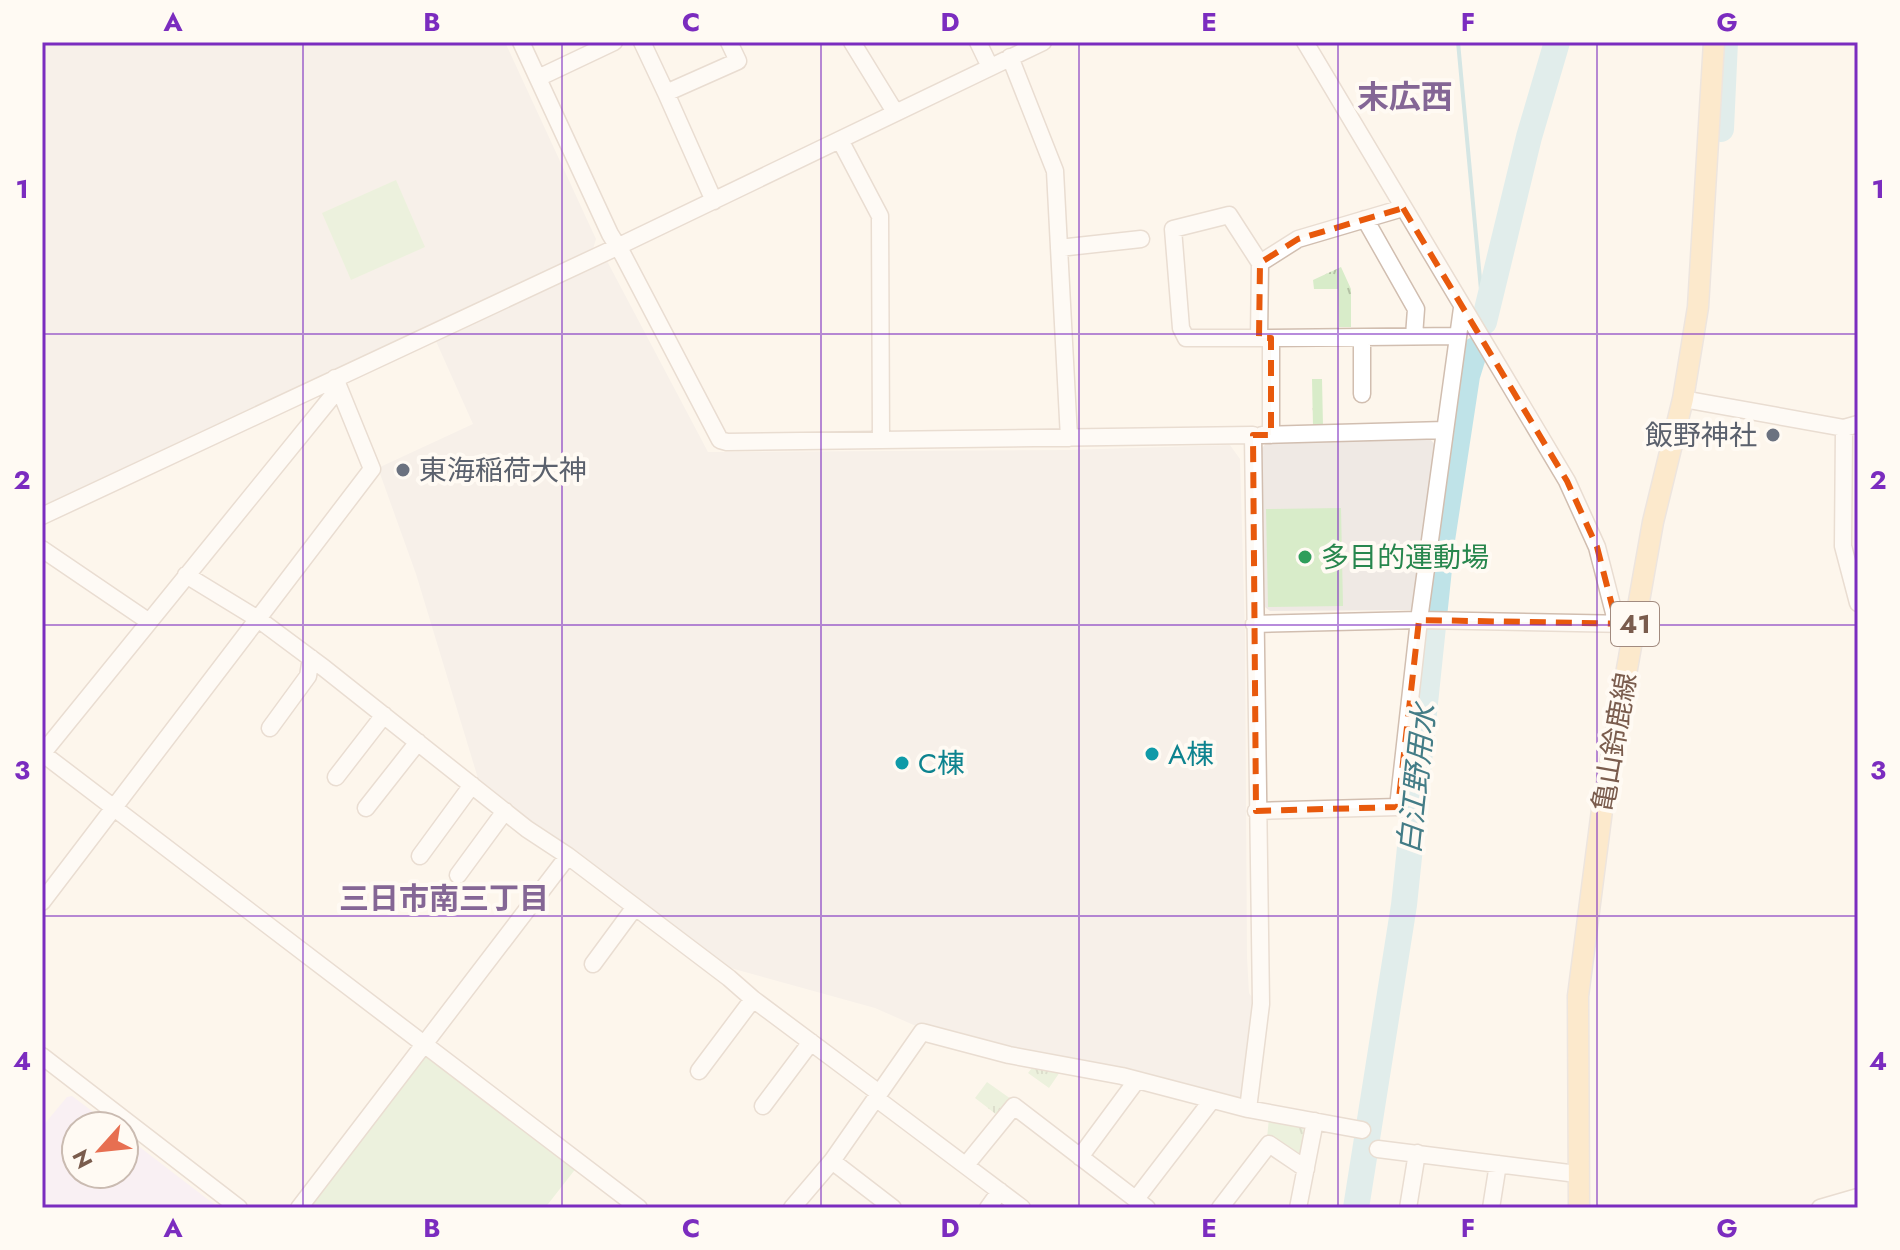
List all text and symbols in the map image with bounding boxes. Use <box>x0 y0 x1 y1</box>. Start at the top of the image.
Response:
text: A <box>162 3 183 41</box>
text: B <box>423 3 441 41</box>
text: C <box>682 3 700 41</box>
text: D <box>940 3 960 41</box>
text: E <box>1201 3 1217 41</box>
text: F <box>1461 3 1475 41</box>
text: G <box>1716 3 1738 41</box>
district label: 末広西 <box>1357 74 1453 120</box>
text: 1 <box>15 170 29 208</box>
text: 1 <box>1871 170 1885 208</box>
place label: 飯野神社 <box>1645 415 1757 456</box>
marker: 飯野神社 <box>1764 426 1782 444</box>
place label: 東海稲荷大神 <box>419 450 587 491</box>
text: 2 <box>13 461 31 499</box>
marker: 東海稲荷大神 <box>394 461 412 479</box>
text: 2 <box>1869 461 1887 499</box>
place label: 多目的運動場 <box>1321 537 1489 578</box>
marker: 多目的運動場 <box>1296 548 1314 566</box>
road number: 41 <box>1611 602 1659 646</box>
street label: 亀山鈴鹿線 <box>1582 670 1647 815</box>
water label: 白江野用水 <box>1387 699 1446 856</box>
place label: A棟 <box>1168 734 1214 775</box>
place label: C棟 <box>918 743 965 784</box>
marker: A棟 <box>1143 745 1161 763</box>
text: 3 <box>14 751 30 789</box>
text: 3 <box>1870 751 1886 789</box>
marker: C棟 <box>893 754 911 772</box>
district label: 三日市南三丁目 <box>339 877 549 920</box>
text: 4 <box>13 1042 31 1080</box>
text: 4 <box>1869 1042 1887 1080</box>
north arrow <box>60 1110 140 1190</box>
text: N <box>64 1144 100 1174</box>
text: A <box>162 1209 183 1247</box>
text: B <box>423 1209 441 1247</box>
text: C <box>682 1209 700 1247</box>
text: D <box>940 1209 960 1247</box>
text: E <box>1201 1209 1217 1247</box>
text: F <box>1461 1209 1475 1247</box>
text: G <box>1716 1209 1738 1247</box>

